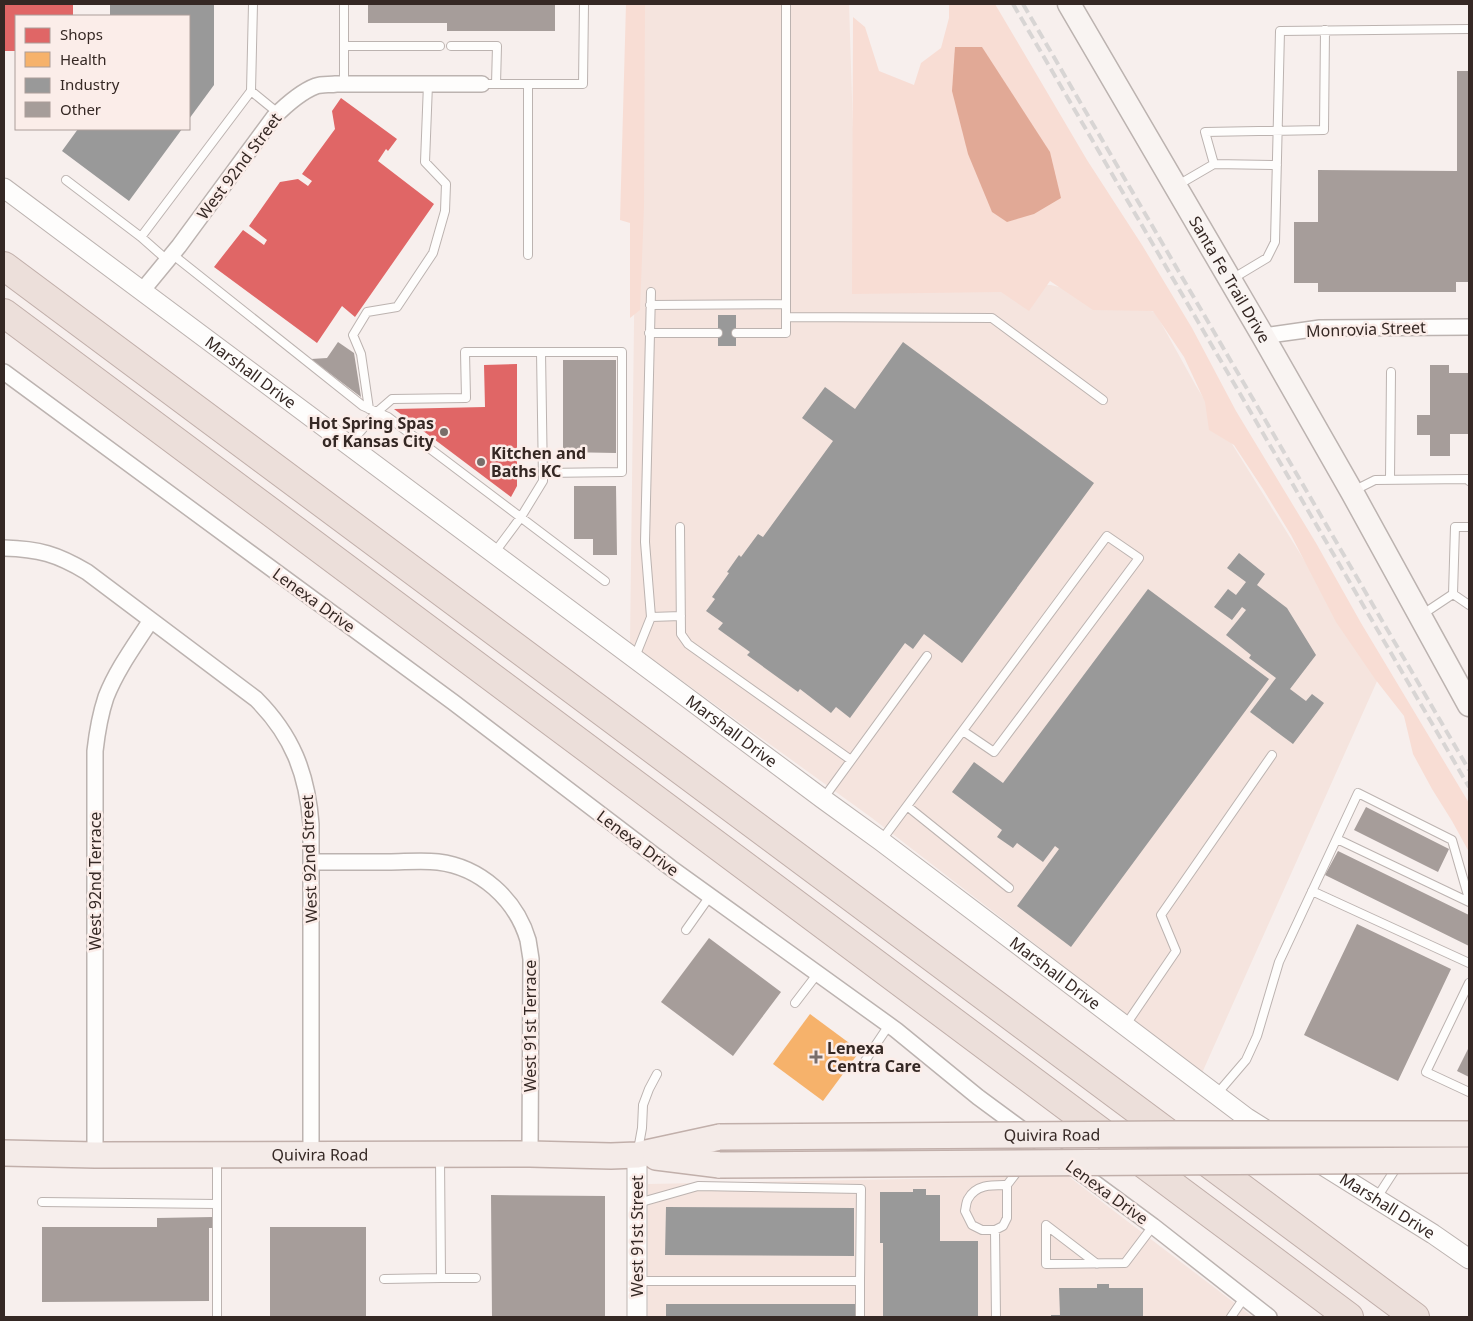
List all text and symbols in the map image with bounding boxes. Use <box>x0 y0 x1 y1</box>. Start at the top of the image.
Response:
legend <box>15 15 190 130</box>
text: Shops <box>60 24 103 44</box>
text: Health <box>60 49 107 69</box>
text: Industry <box>60 74 120 94</box>
text: Other <box>60 99 101 119</box>
street label: West 92nd Street <box>192 108 286 224</box>
street label: Santa Fe Trail Drive <box>1184 212 1276 347</box>
street label: Monrovia Street <box>1306 316 1426 342</box>
street label: Marshall Drive <box>201 331 301 413</box>
place label: Hot Spring Spas of Kansas City <box>309 412 435 452</box>
marker: Hot Spring Spas of Kansas City <box>438 426 450 438</box>
place label: Kitchen and Baths KC <box>491 442 586 482</box>
marker: Kitchen and Baths KC <box>475 456 487 468</box>
street label: Lenexa Drive <box>268 563 360 637</box>
street label: Marshall Drive <box>682 690 782 772</box>
street label: West 92nd Street <box>296 794 322 923</box>
street label: Lenexa Drive <box>593 805 683 881</box>
street label: West 92nd Terrace <box>84 812 106 950</box>
street label: Marshall Drive <box>1005 931 1105 1014</box>
street label: West 91st Terrace <box>519 960 541 1092</box>
place label: Lenexa Centra Care <box>827 1037 921 1077</box>
marker: Lenexa Centra Care <box>809 1050 823 1064</box>
street label: Quivira Road <box>1004 1123 1100 1146</box>
street label: Quivira Road <box>272 1143 368 1166</box>
street label: Lenexa Drive <box>1061 1155 1153 1229</box>
street label: Marshall Drive <box>1336 1168 1439 1244</box>
street label: West 91st Street <box>626 1175 648 1297</box>

